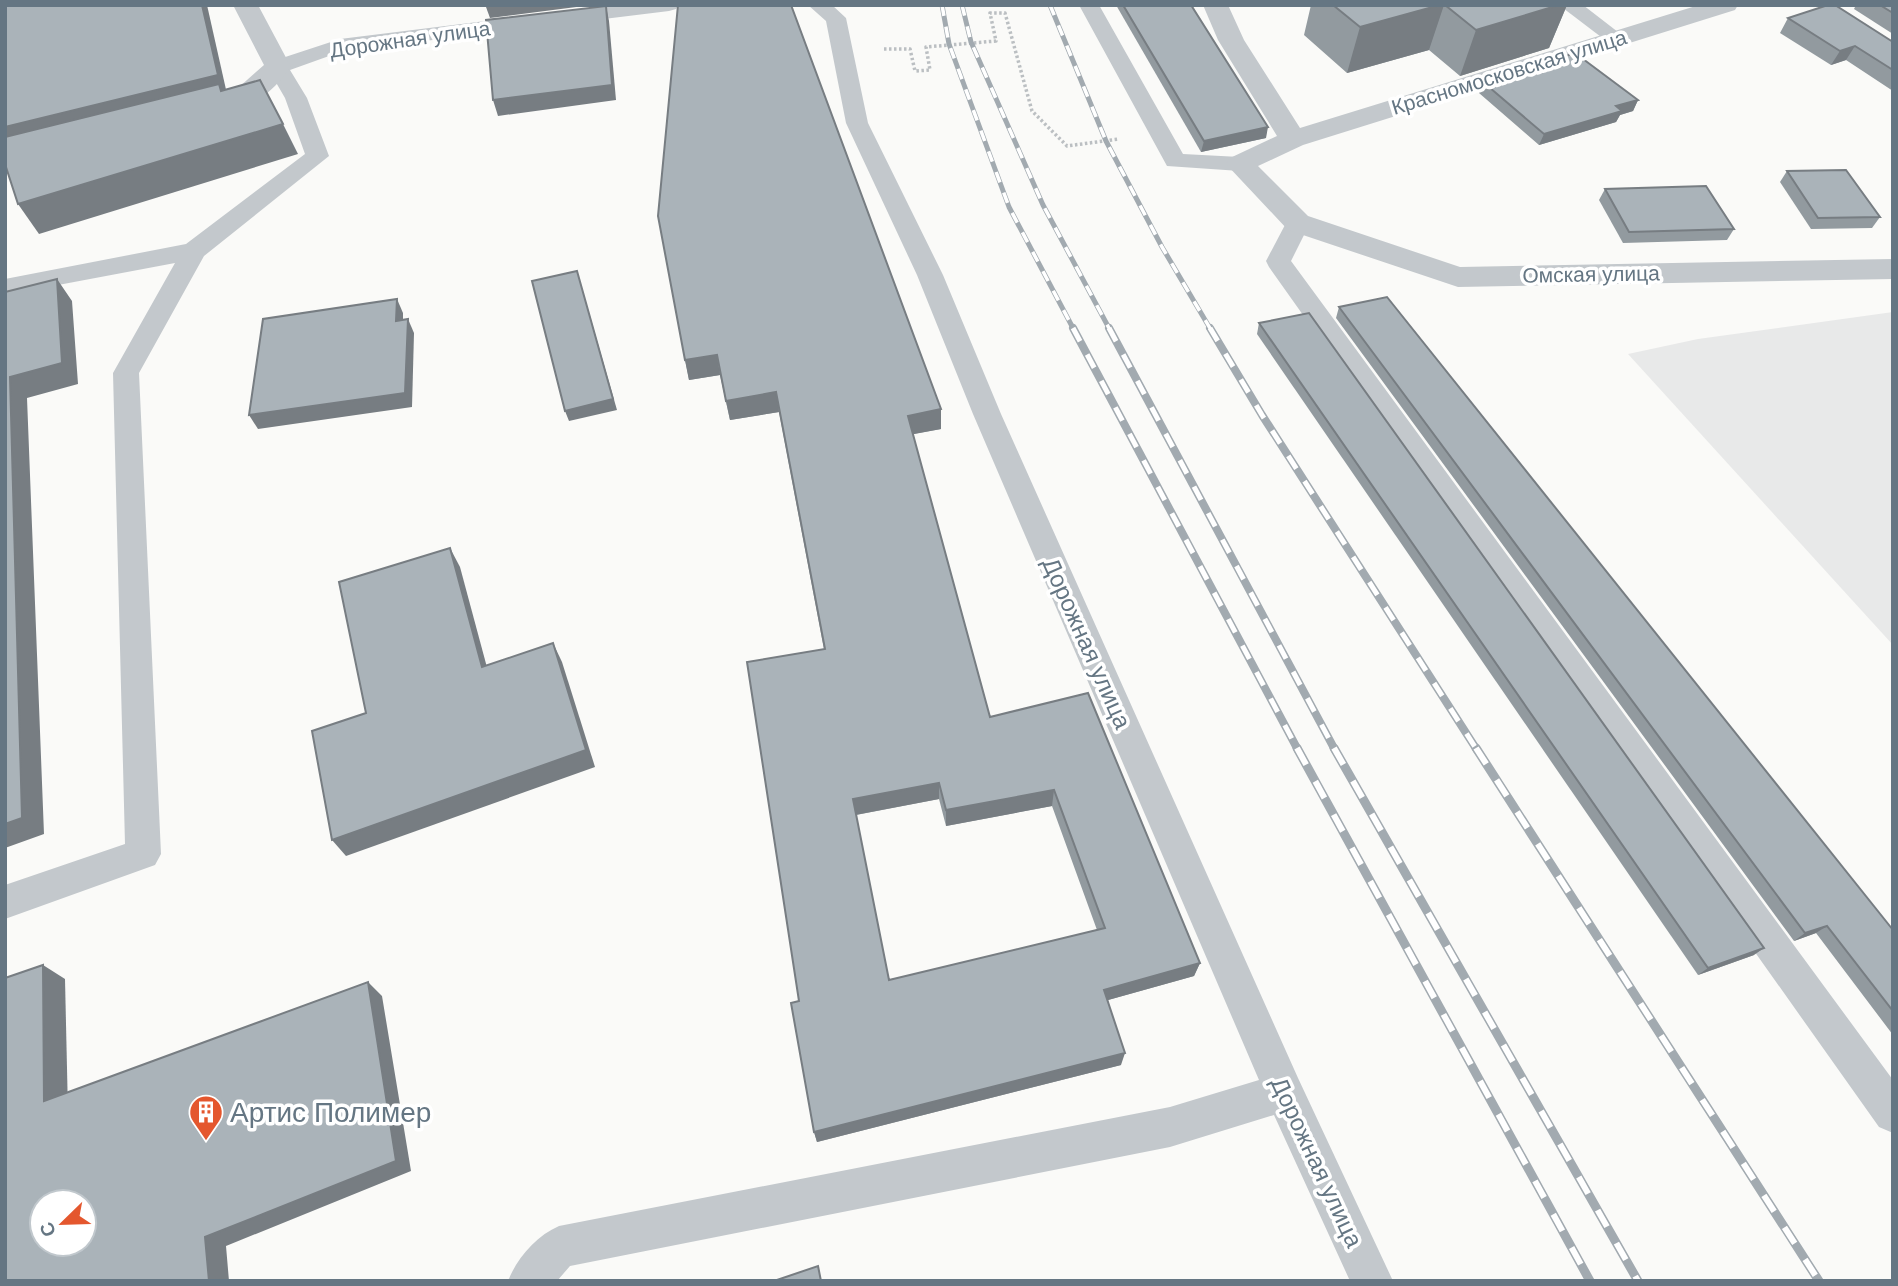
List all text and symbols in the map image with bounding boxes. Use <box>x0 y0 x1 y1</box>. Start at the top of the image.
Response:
street label: Дорожная улица <box>328 16 492 62</box>
street label: Красномосковская улица <box>1389 25 1630 119</box>
street label: Омская улица <box>1522 261 1660 287</box>
street label: Дорожная улица <box>1037 553 1137 733</box>
street label: Дорожная улица <box>1266 1073 1369 1252</box>
building icon: Артис Полимер <box>187 1093 225 1142</box>
place label: Артис Полимер <box>230 1097 431 1128</box>
north arrow <box>28 1188 98 1258</box>
text: С <box>35 1219 60 1240</box>

